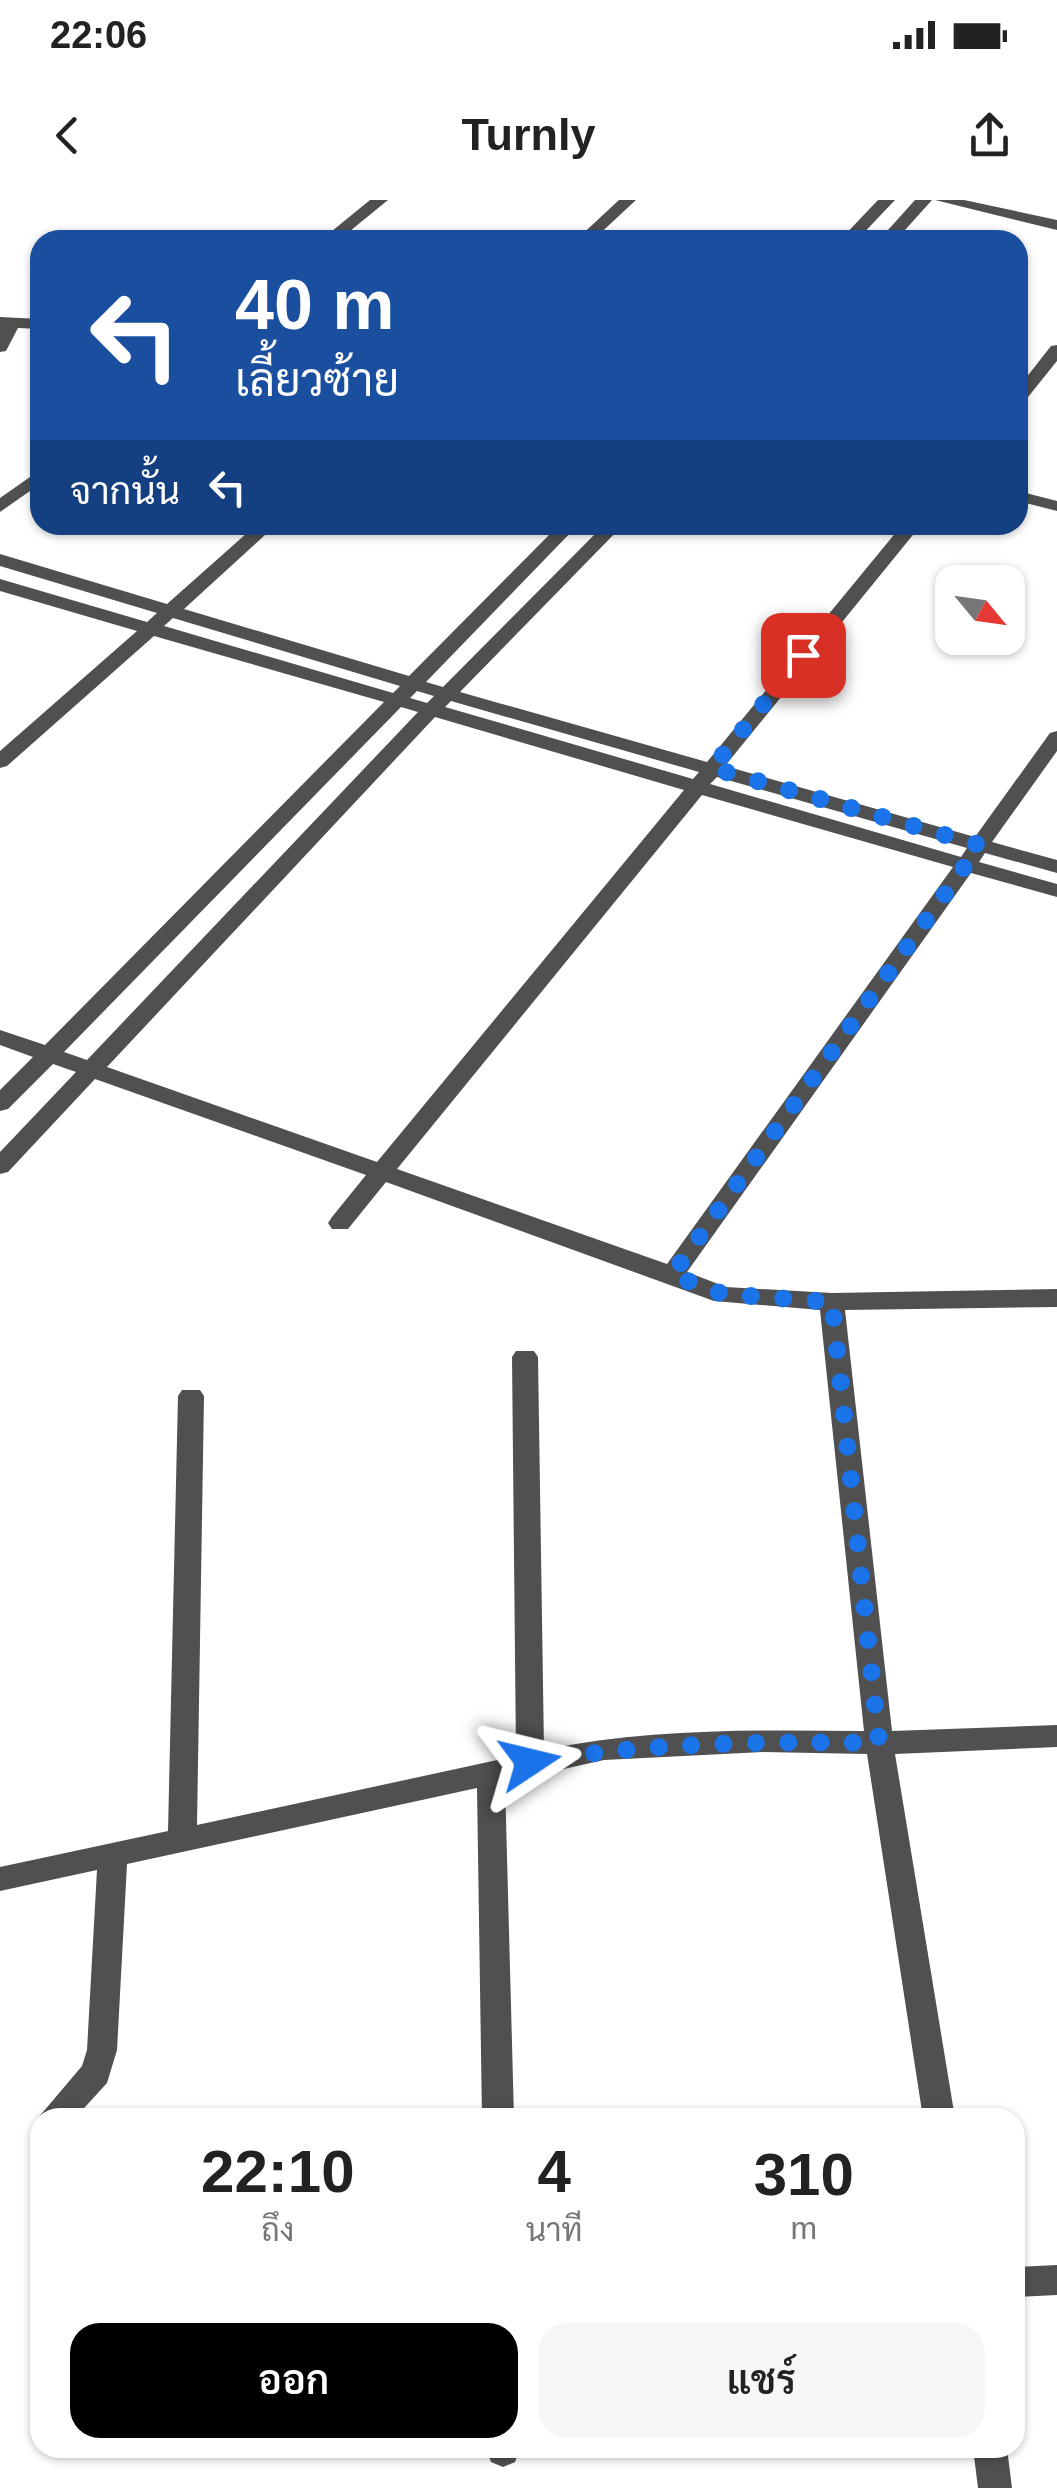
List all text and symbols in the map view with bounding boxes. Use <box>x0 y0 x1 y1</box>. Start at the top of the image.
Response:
text: 22:06 <box>50 14 147 56</box>
icon: back <box>40 108 95 163</box>
icon: share <box>962 108 1017 163</box>
text: Turnly <box>461 109 596 160</box>
text: 40 m <box>235 266 395 344</box>
icon: left <box>70 270 200 400</box>
text: เลี้ยวซ้าย <box>235 355 399 406</box>
icon: left <box>200 460 255 515</box>
text: จากนั้น <box>70 470 180 512</box>
north arrow <box>935 565 1025 655</box>
map controls <box>935 565 1025 655</box>
pin <box>761 613 846 698</box>
icon: arrive <box>776 628 831 683</box>
position arrow <box>478 1710 582 1814</box>
text: 22:10 <box>201 2138 355 2205</box>
text: 4 <box>537 2138 571 2205</box>
text: 310 <box>754 2141 854 2208</box>
text: m <box>790 2210 817 2246</box>
text: ถึง <box>261 2212 294 2248</box>
text: นาที <box>526 2212 583 2248</box>
button: ออก <box>70 2323 518 2438</box>
button: แชร์ <box>538 2323 985 2438</box>

